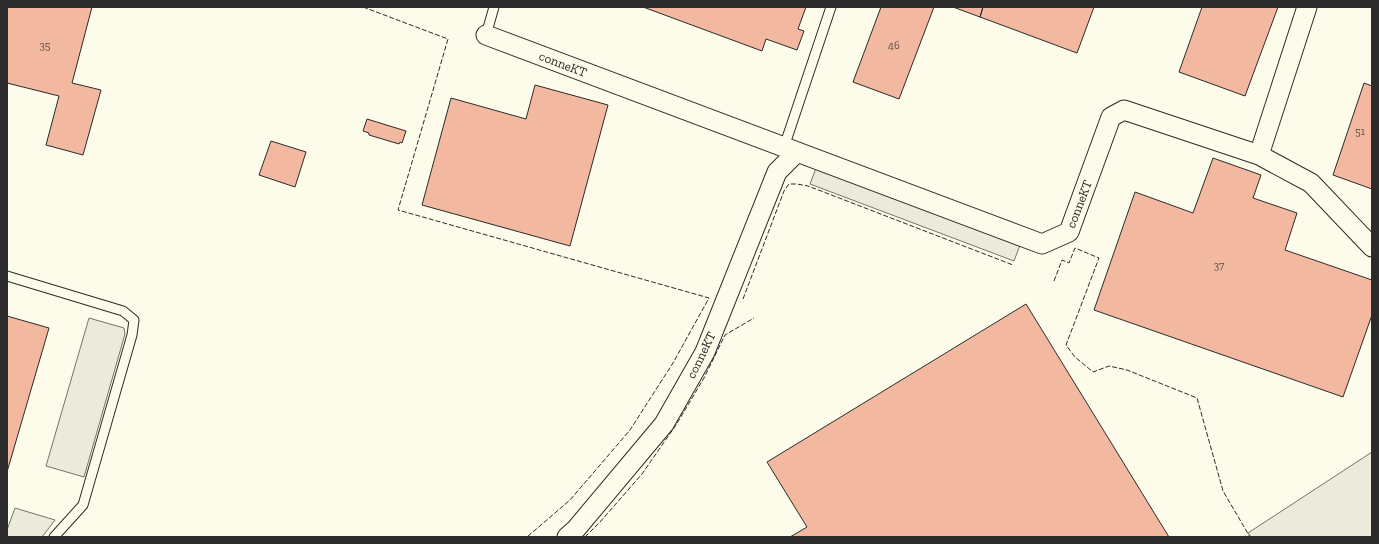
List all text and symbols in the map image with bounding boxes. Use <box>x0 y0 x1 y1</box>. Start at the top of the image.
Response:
house number: 35 <box>39 39 51 52</box>
house number: 46 <box>888 39 900 52</box>
street label: conneKT <box>537 48 589 80</box>
house number: 51 <box>1355 125 1366 138</box>
street label: conneKT <box>1063 178 1095 230</box>
house number: 37 <box>1214 259 1224 272</box>
street label: conneKT <box>683 329 719 381</box>

